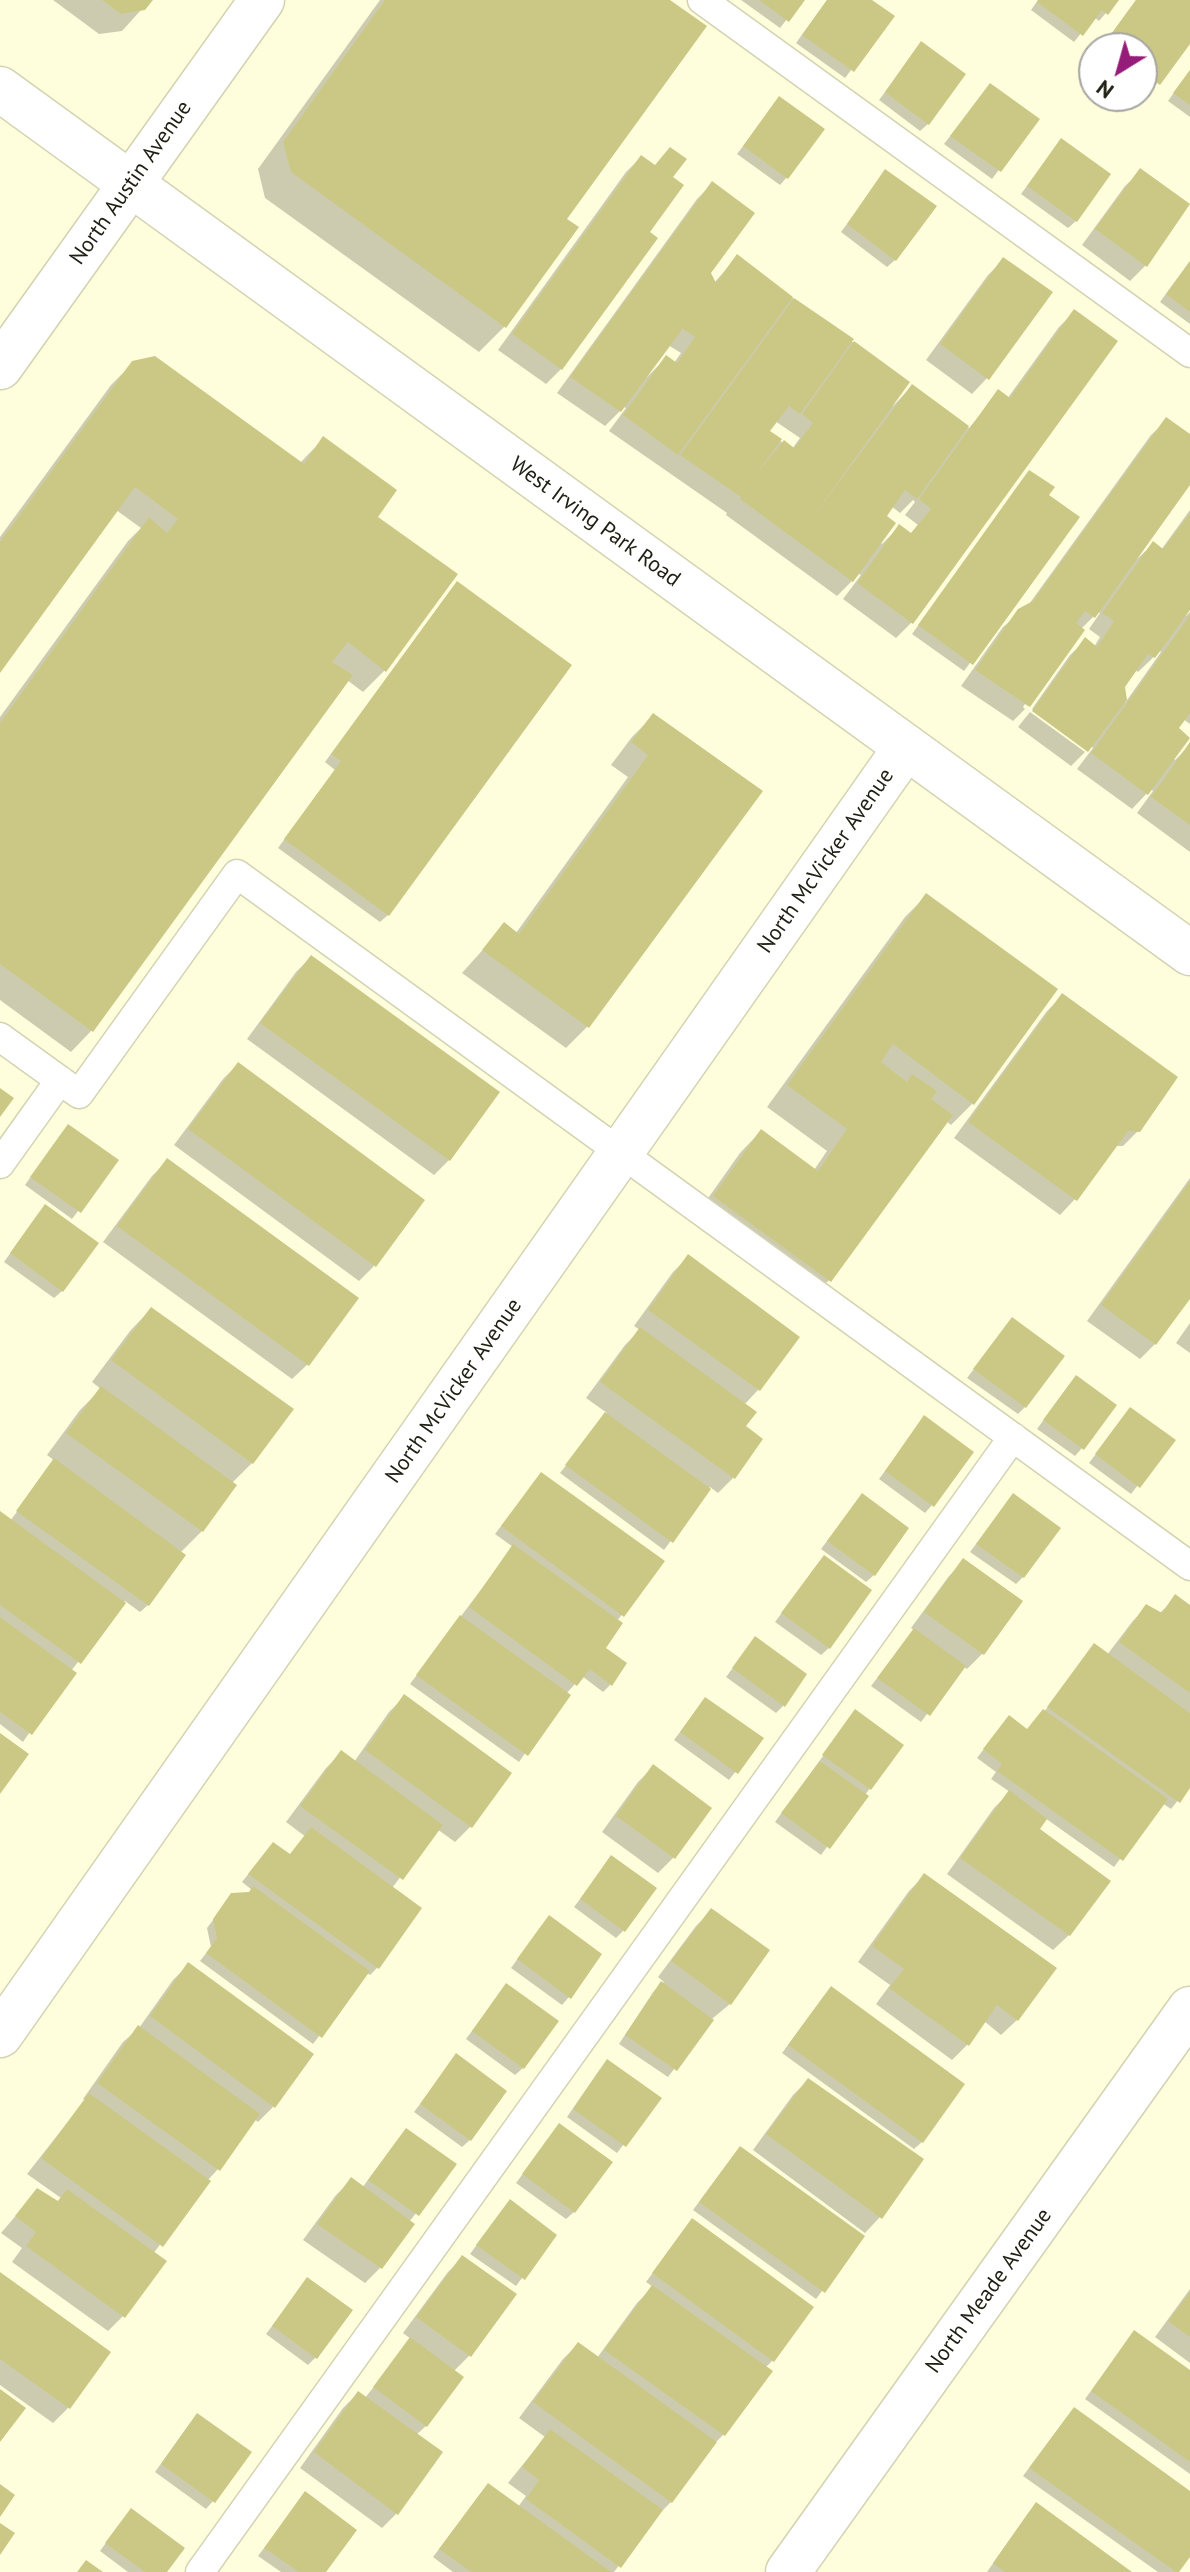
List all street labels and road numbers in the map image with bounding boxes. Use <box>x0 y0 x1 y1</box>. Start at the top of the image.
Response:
street label: North Austin Avenue <box>65 96 197 270</box>
street label: West Irving Park Road <box>505 451 685 593</box>
street label: North McVicker Avenue <box>752 764 900 958</box>
street label: North McVicker Avenue <box>380 1294 528 1488</box>
street label: North Meade Avenue <box>920 2203 1058 2379</box>

